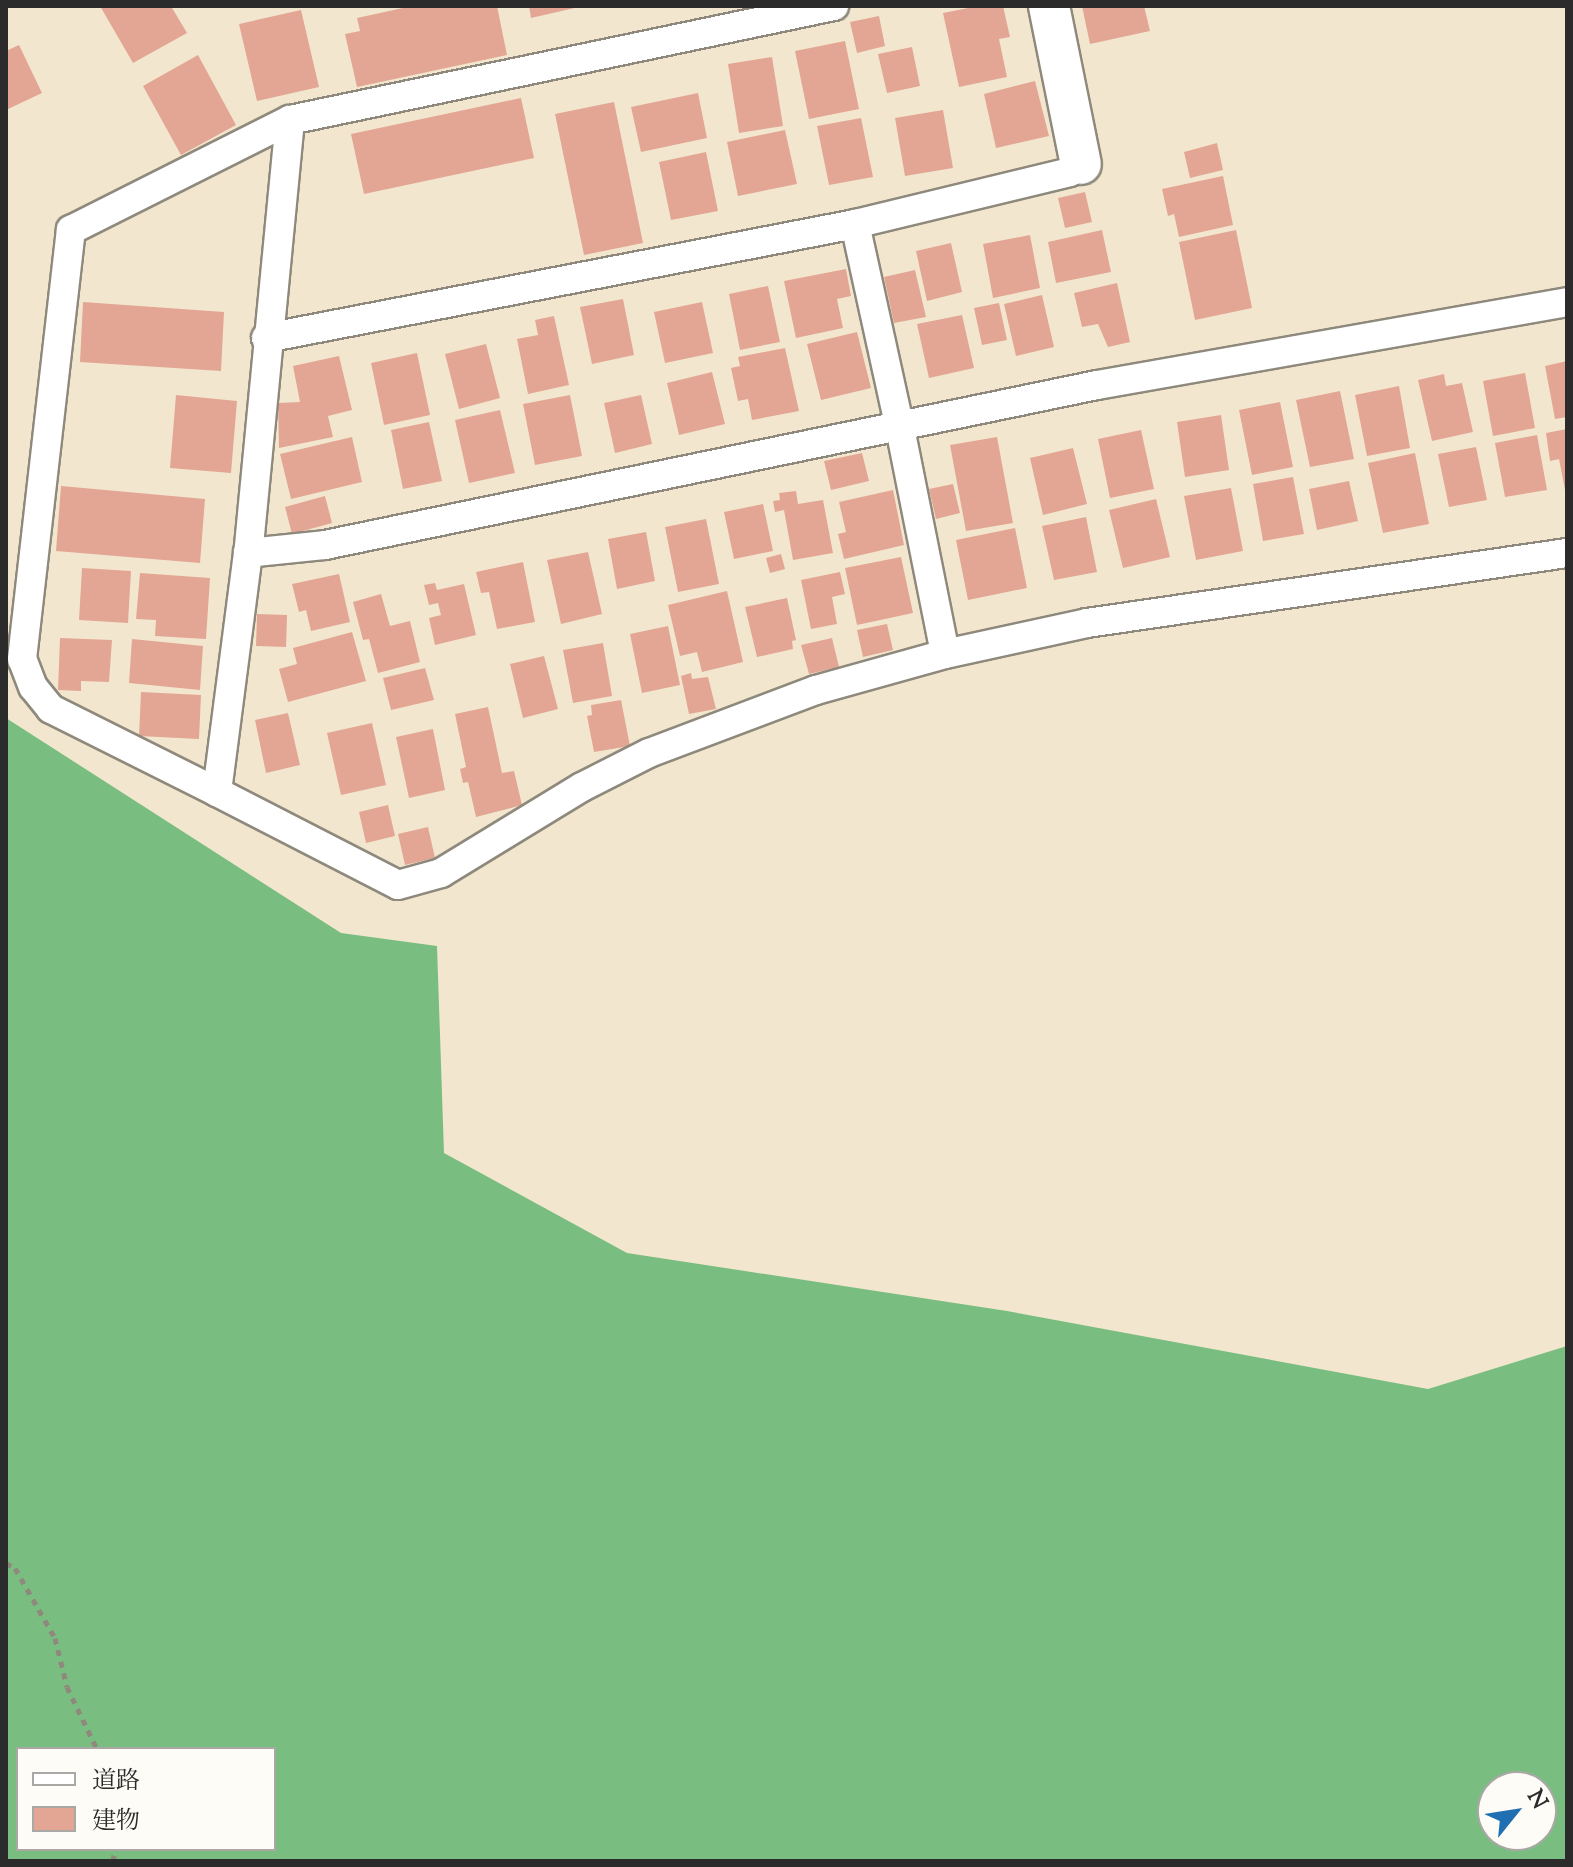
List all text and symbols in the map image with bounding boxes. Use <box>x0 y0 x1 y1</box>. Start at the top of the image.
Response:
legend <box>16 1747 276 1851</box>
text: 道路 <box>92 1765 140 1799</box>
north arrow <box>1477 1771 1557 1851</box>
text: N <box>1518 1784 1554 1816</box>
text: 建物 <box>92 1805 140 1839</box>

